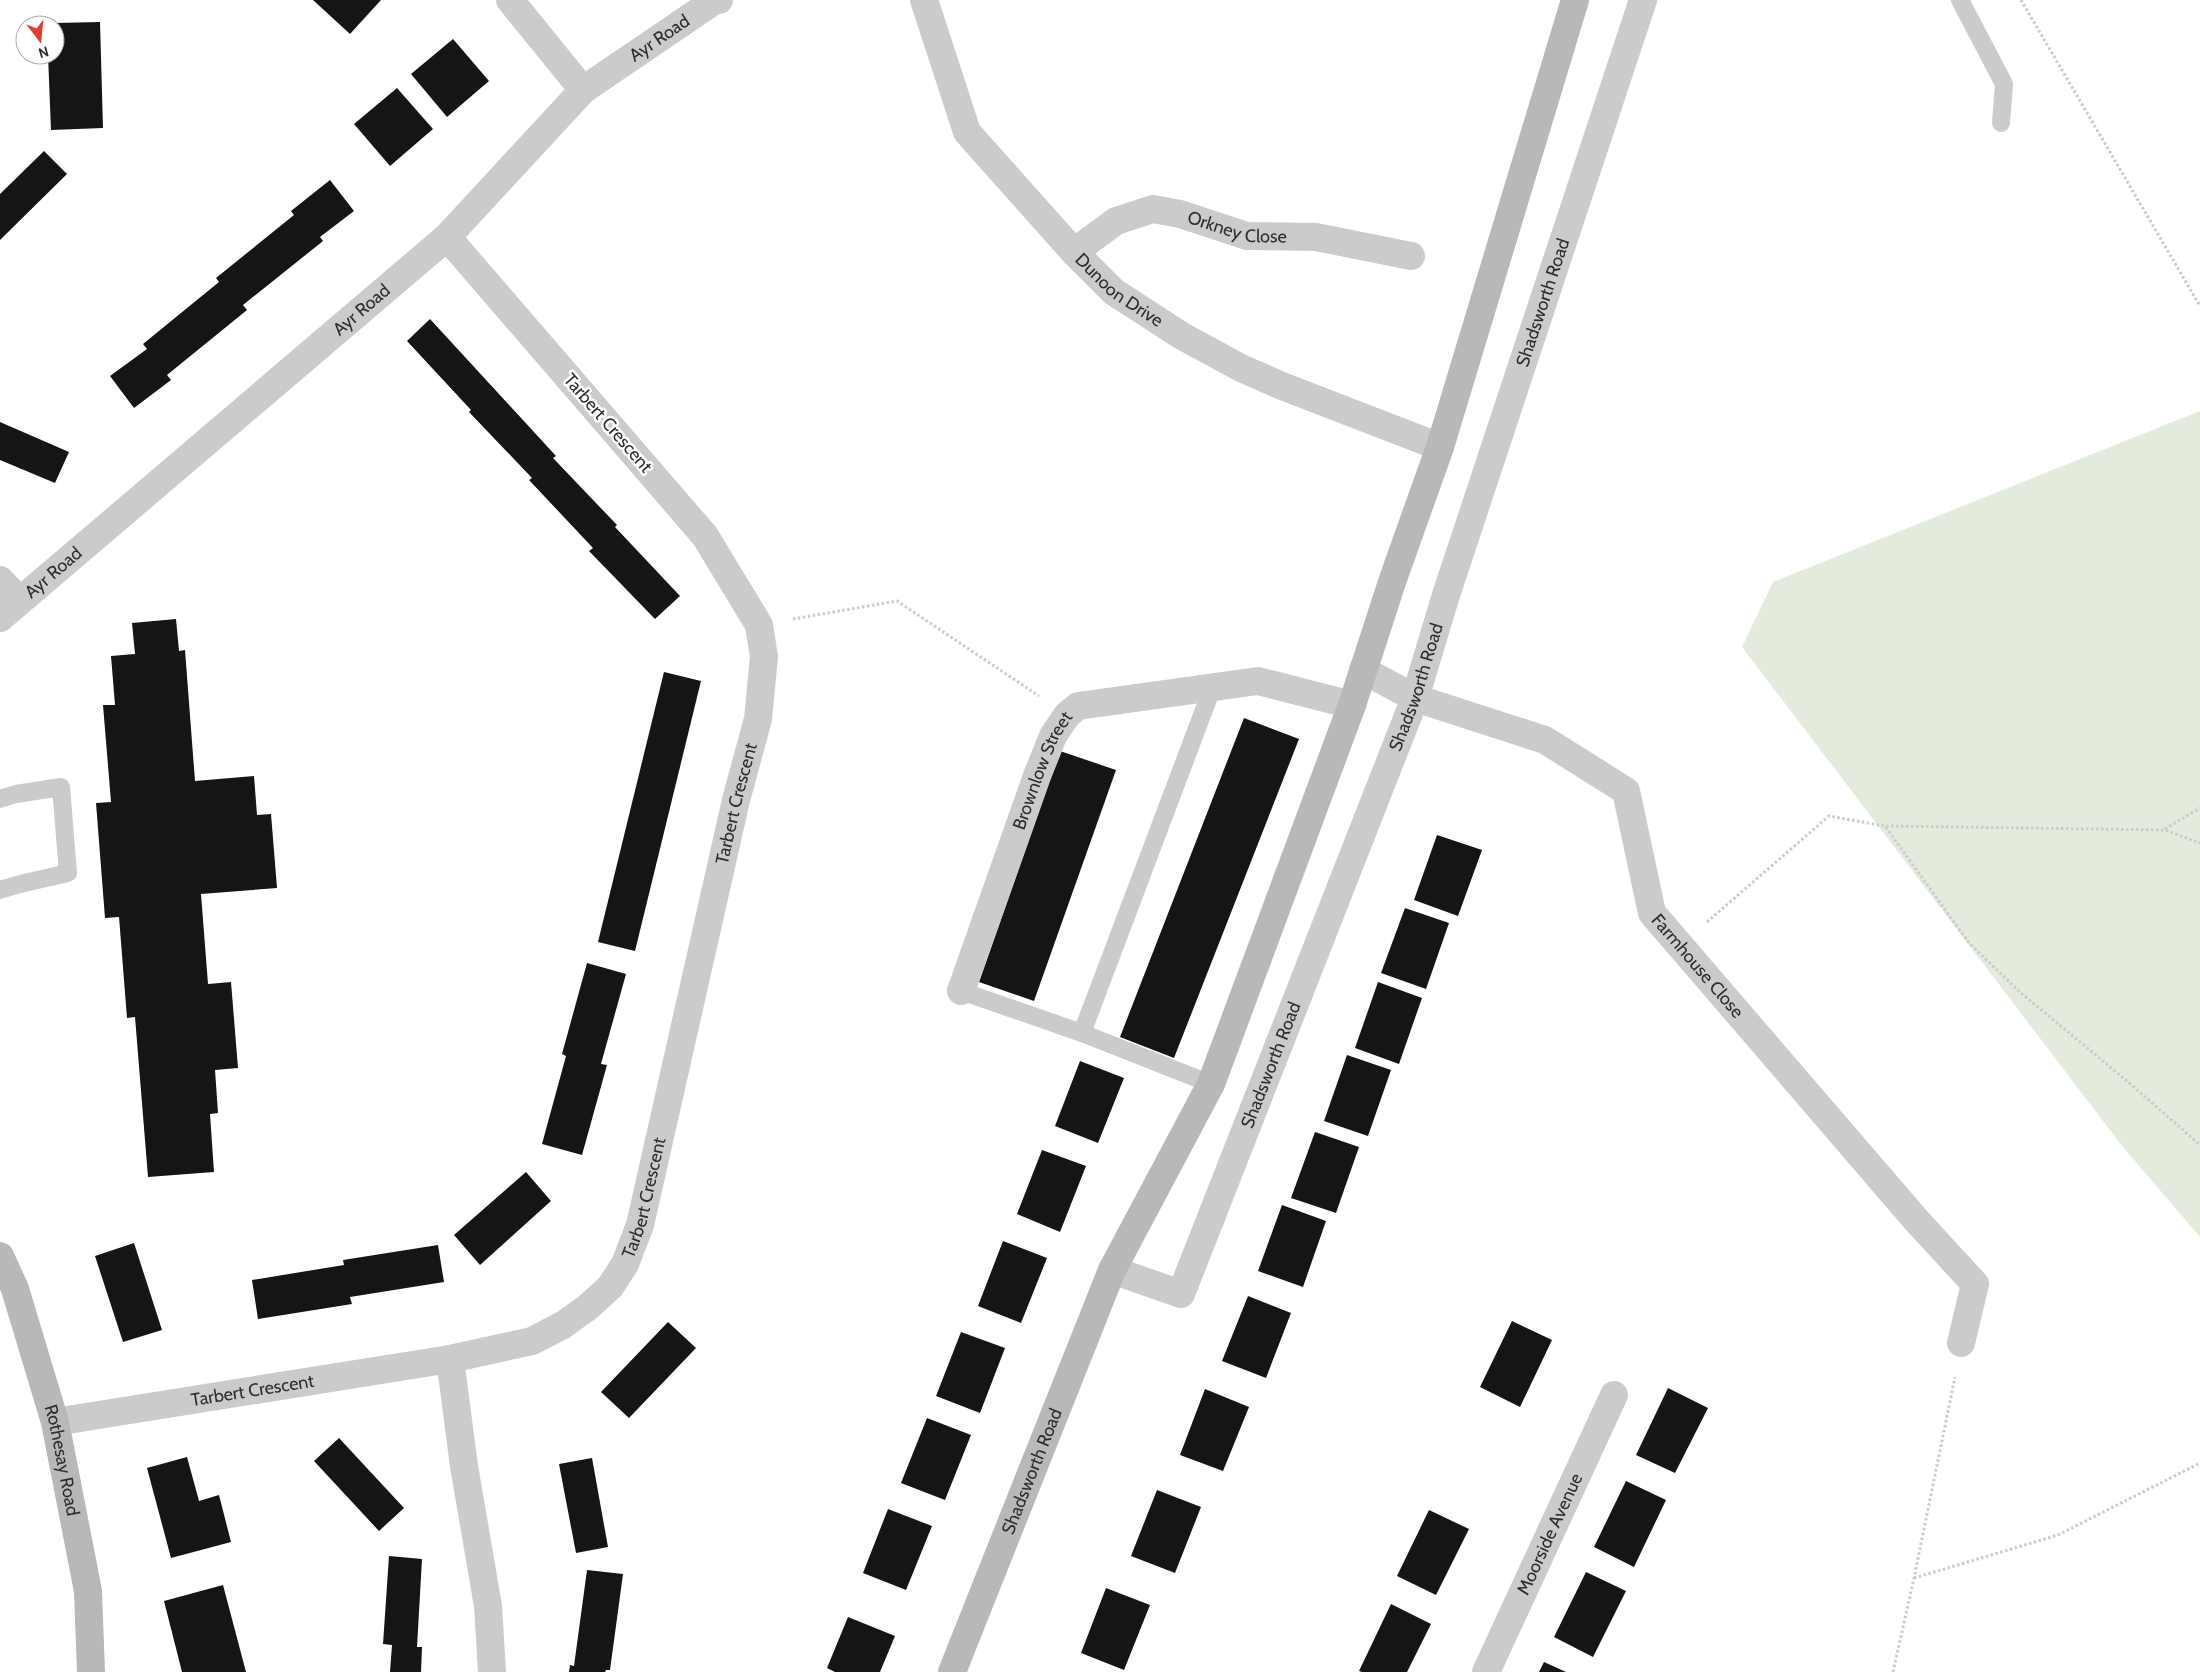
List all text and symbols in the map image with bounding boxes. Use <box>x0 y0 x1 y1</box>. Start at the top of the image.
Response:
street label: Ayr Road <box>625 10 694 66</box>
north arrow <box>15 15 65 65</box>
text: N <box>36 42 51 63</box>
street label: Orkney Close <box>1185 206 1287 248</box>
street label: Shadsworth Road <box>1511 236 1574 369</box>
street label: Dunoon Drive <box>1070 248 1167 332</box>
street label: Ayr Road <box>328 279 395 340</box>
street label: Tarbert Crescent <box>559 369 657 477</box>
street label: Ayr Road <box>20 542 86 603</box>
street label: Shadsworth Road <box>1384 621 1448 754</box>
street label: Brownlow Street <box>1008 707 1077 833</box>
street label: Tarbert Crescent <box>711 740 762 866</box>
street label: Farmhouse Close <box>1647 909 1748 1022</box>
street label: Shadsworth Road <box>1236 999 1306 1131</box>
street label: Tarbert Crescent <box>617 1135 670 1261</box>
street label: Tarbert Crescent <box>189 1370 316 1411</box>
street label: Rothesay Road <box>39 1402 84 1518</box>
street label: Shadsworth Road <box>997 1405 1067 1538</box>
street label: Moorside Avenue <box>1512 1470 1587 1598</box>

